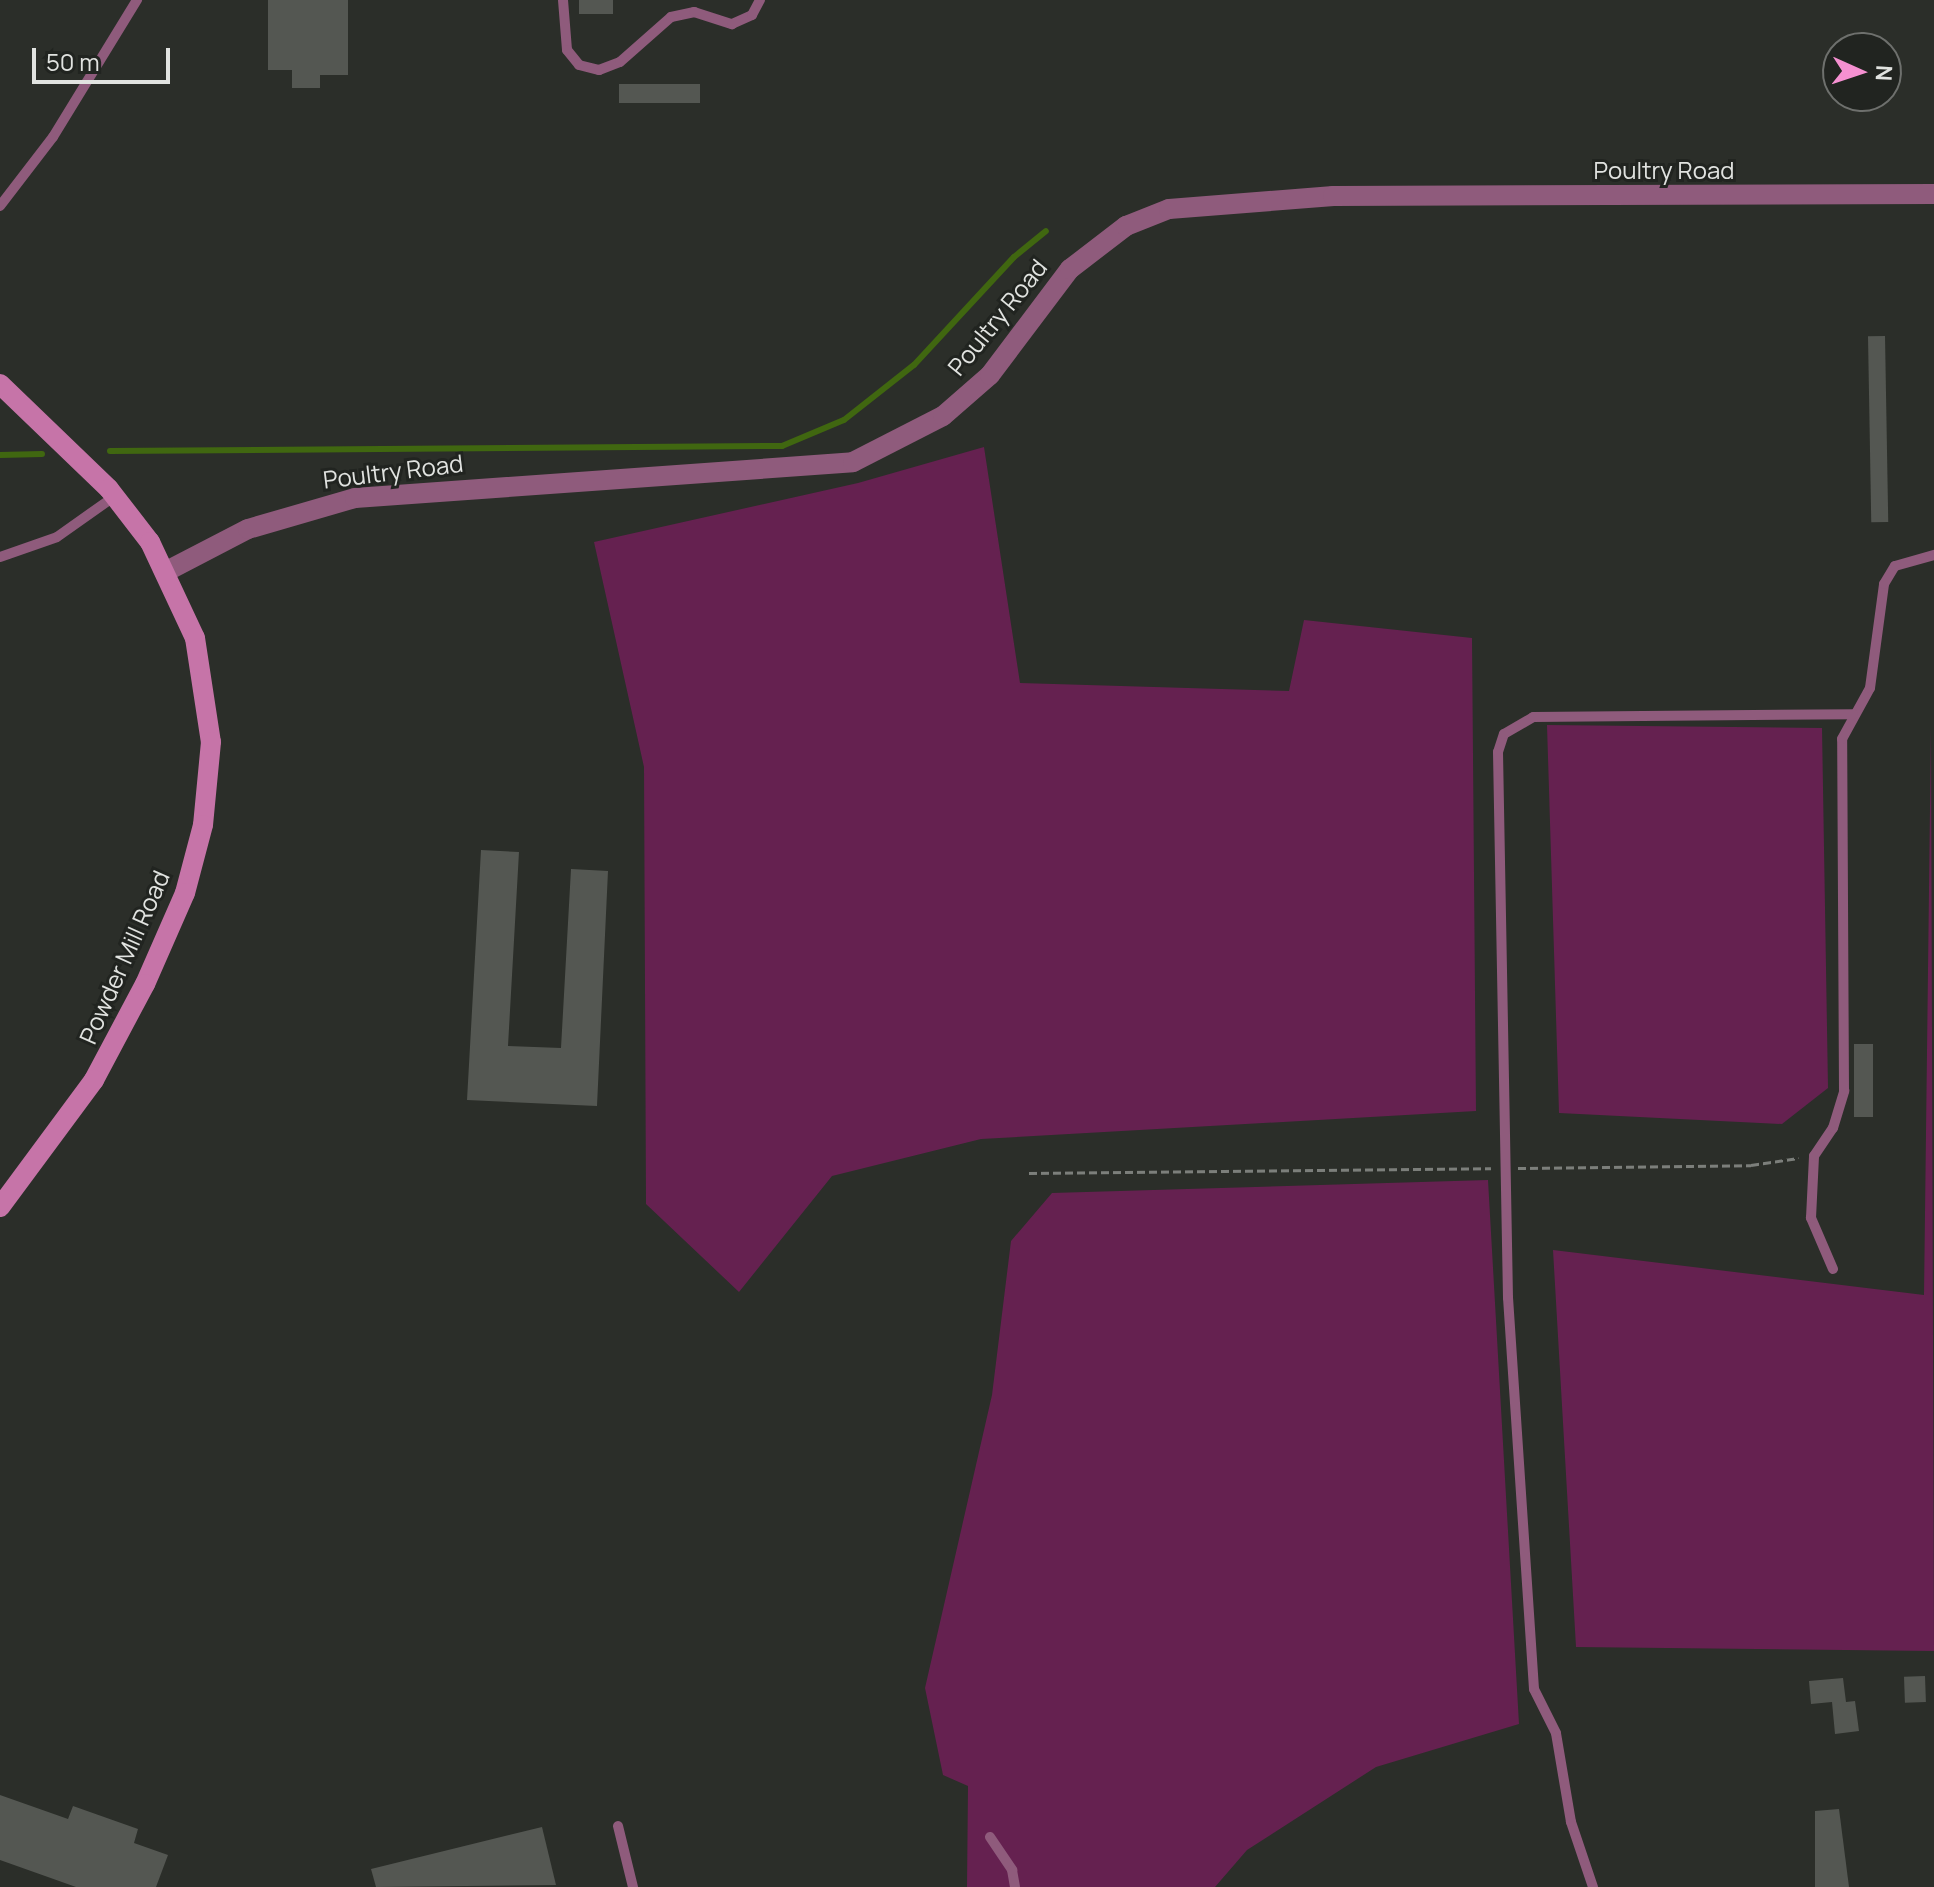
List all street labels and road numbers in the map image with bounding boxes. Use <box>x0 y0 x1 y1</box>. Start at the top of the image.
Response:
street label: Poultry Road <box>1594 156 1734 184</box>
street label: Poultry Road <box>941 253 1053 381</box>
street label: Poultry Road <box>321 448 465 494</box>
street label: Powder Mill Road <box>73 866 175 1048</box>

